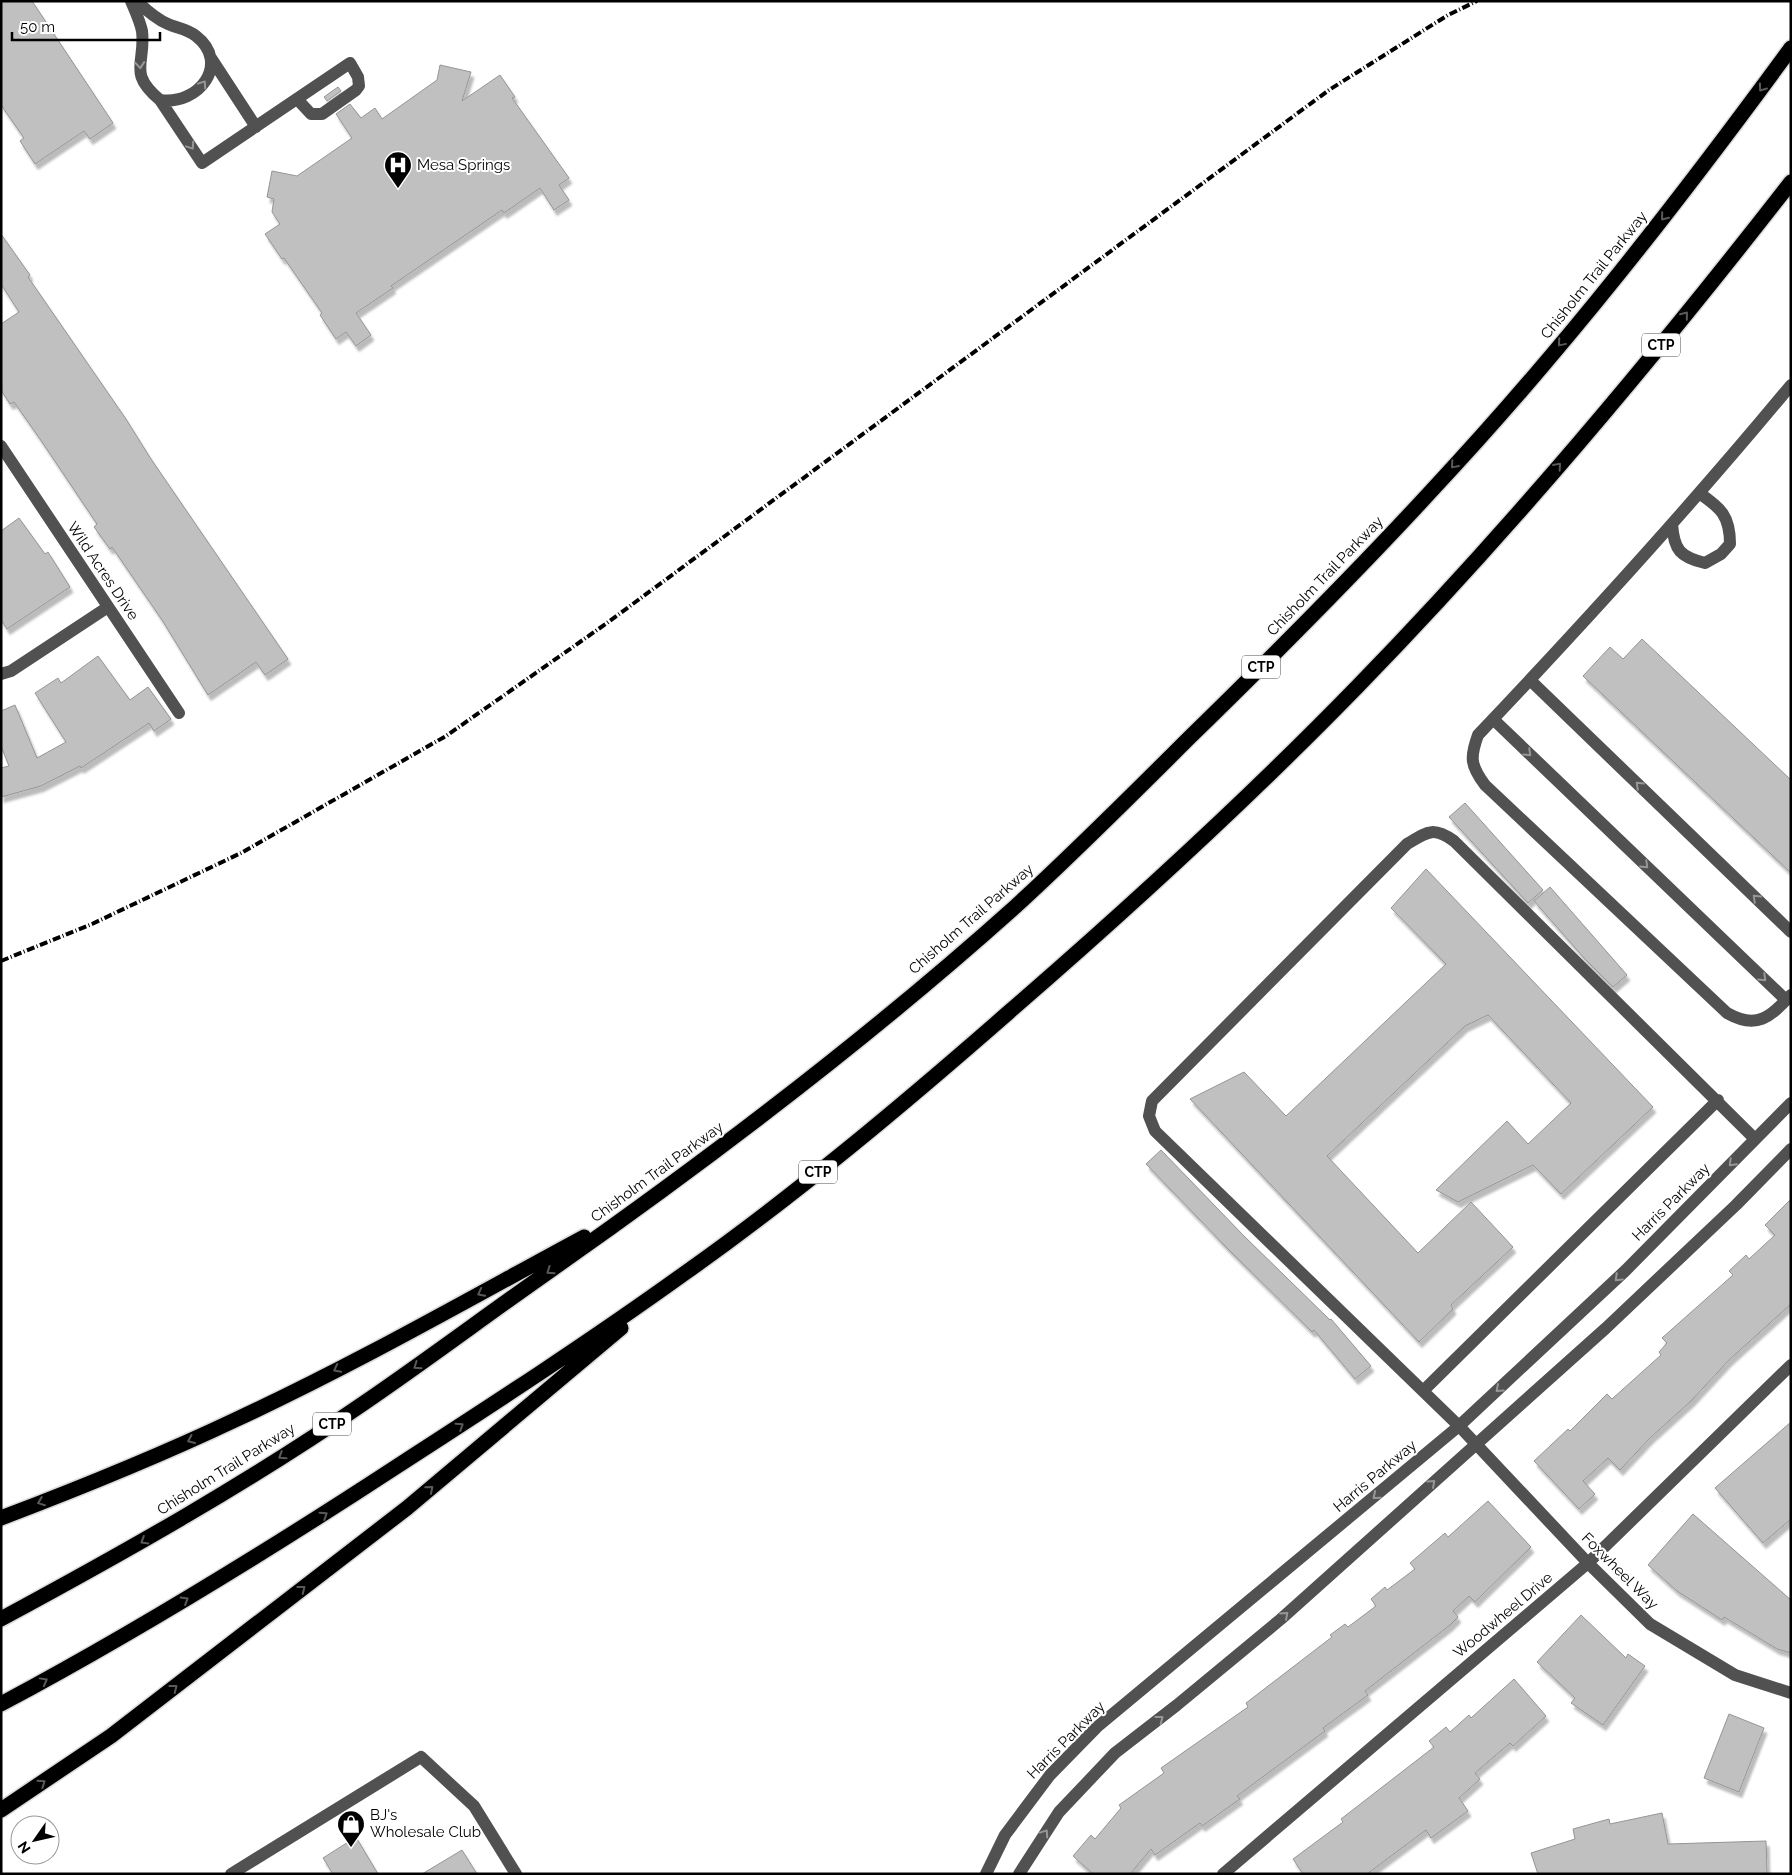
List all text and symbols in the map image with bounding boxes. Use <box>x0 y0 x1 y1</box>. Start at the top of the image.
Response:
scale bar <box>12 10 160 42</box>
text: 50 m <box>20 18 55 36</box>
one-way arrow <box>135 61 146 69</box>
one-way arrow <box>197 80 206 90</box>
one-way arrow <box>1759 82 1768 92</box>
one-way arrow <box>185 141 194 150</box>
hospital icon: Mesa Springs <box>383 150 413 189</box>
place label: Mesa Springs <box>417 156 510 174</box>
street label: Chisholm Trail Parkway <box>1537 208 1651 342</box>
one-way arrow <box>1662 211 1670 220</box>
one-way arrow <box>1680 312 1688 321</box>
road number: CTP <box>1642 334 1680 356</box>
one-way arrow <box>1558 337 1567 346</box>
one-way arrow <box>1451 460 1460 469</box>
one-way arrow <box>1552 463 1561 472</box>
street label: Chisholm Trail Parkway <box>1263 513 1387 639</box>
street label: Wild Acres Drive <box>64 518 143 624</box>
road number: CTP <box>1242 656 1280 679</box>
one-way arrow <box>1522 747 1531 756</box>
one-way arrow <box>1636 782 1645 791</box>
one-way arrow <box>1640 859 1649 868</box>
street label: Chisholm Trail Parkway <box>905 860 1037 978</box>
one-way arrow <box>1752 895 1761 904</box>
one-way arrow <box>1757 972 1766 981</box>
street label: Chisholm Trail Parkway <box>587 1118 727 1226</box>
one-way arrow <box>1729 1157 1738 1166</box>
street label: Harris Parkway <box>1628 1159 1714 1245</box>
road number: CTP <box>799 1160 837 1184</box>
one-way arrow <box>546 1265 555 1274</box>
one-way arrow <box>1614 1272 1623 1281</box>
one-way arrow <box>477 1286 486 1296</box>
one-way arrow <box>414 1360 423 1369</box>
one-way arrow <box>333 1363 342 1373</box>
one-way arrow <box>1496 1384 1505 1393</box>
road number: CTP <box>313 1412 351 1436</box>
street label: Chisholm Trail Parkway <box>154 1419 298 1519</box>
one-way arrow <box>455 1423 464 1433</box>
one-way arrow <box>187 1434 196 1444</box>
street label: Harris Parkway <box>1330 1436 1420 1516</box>
one-way arrow <box>279 1450 288 1459</box>
one-way arrow <box>1426 1480 1435 1489</box>
one-way arrow <box>425 1485 434 1494</box>
one-way arrow <box>1373 1490 1382 1499</box>
one-way arrow <box>37 1496 46 1507</box>
one-way arrow <box>318 1512 327 1521</box>
street label: Foxwheel Way <box>1578 1529 1662 1613</box>
one-way arrow <box>140 1534 149 1544</box>
street label: Woodwheel Drive <box>1450 1568 1556 1662</box>
one-way arrow <box>296 1586 306 1595</box>
one-way arrow <box>180 1597 189 1607</box>
one-way arrow <box>1279 1612 1288 1621</box>
one-way arrow <box>39 1677 48 1687</box>
one-way arrow <box>168 1685 177 1694</box>
street label: Harris Parkway <box>1023 1697 1109 1783</box>
one-way arrow <box>1154 1716 1164 1725</box>
one-way arrow <box>36 1780 45 1789</box>
place label: BJ's Wholesale Club <box>370 1806 481 1841</box>
shop icon: BJ's Wholesale Club <box>336 1809 366 1848</box>
north arrow <box>10 1815 60 1865</box>
one-way arrow <box>1039 1829 1048 1838</box>
text: N <box>15 1838 34 1856</box>

